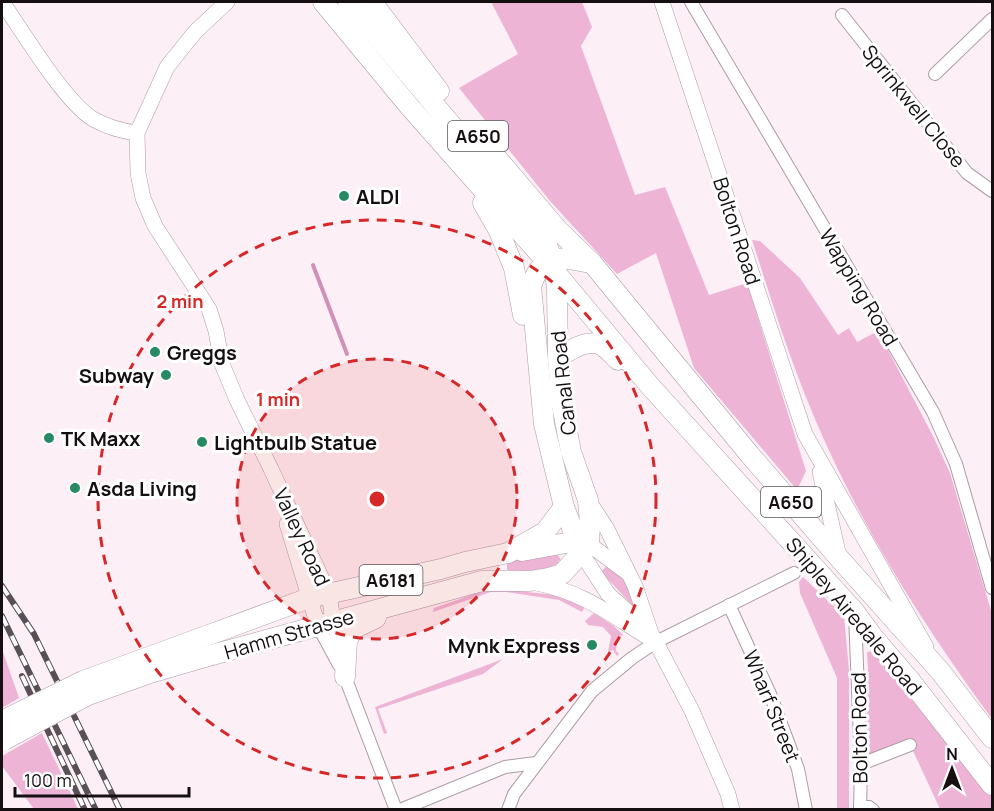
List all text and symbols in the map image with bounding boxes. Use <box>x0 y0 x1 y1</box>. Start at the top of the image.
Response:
street label: Sprinkwell Close <box>856 39 972 173</box>
road number: A650 <box>448 121 508 151</box>
street label: Bolton Road <box>707 174 767 288</box>
place label: ALDI <box>356 183 400 210</box>
marker: ALDI <box>337 189 351 203</box>
street label: Wapping Road <box>813 223 905 351</box>
text: 2 min <box>157 289 203 313</box>
street label: Canal Road <box>544 330 582 436</box>
place label: Greggs <box>167 339 237 366</box>
marker: Greggs <box>148 345 162 359</box>
place label: Subway <box>79 362 155 389</box>
marker: Subway <box>159 368 173 382</box>
text: 1 min <box>256 387 300 411</box>
place label: TK Maxx <box>61 425 140 452</box>
place label: Lightbulb Statue <box>214 429 377 456</box>
marker: TK Maxx <box>42 431 56 445</box>
marker: Lightbulb Statue <box>195 435 209 449</box>
place label: Asda Living <box>87 475 197 502</box>
marker: Asda Living <box>68 481 82 495</box>
street label: Valley Road <box>268 484 336 590</box>
road number: A650 <box>761 487 821 517</box>
centre of rings <box>367 489 387 509</box>
street label: Shipley Airedale Road <box>780 531 928 701</box>
road number: A6181 <box>360 565 422 595</box>
street label: Hamm Strasse <box>221 603 357 665</box>
place label: Mynk Express <box>448 632 580 659</box>
marker: Mynk Express <box>585 638 599 652</box>
street label: Wharf Street <box>737 646 807 766</box>
street label: Bolton Road <box>845 672 873 784</box>
north arrow <box>922 739 982 799</box>
text: N <box>946 743 958 765</box>
scale bar <box>15 760 189 798</box>
text: 100 m <box>24 768 72 792</box>

